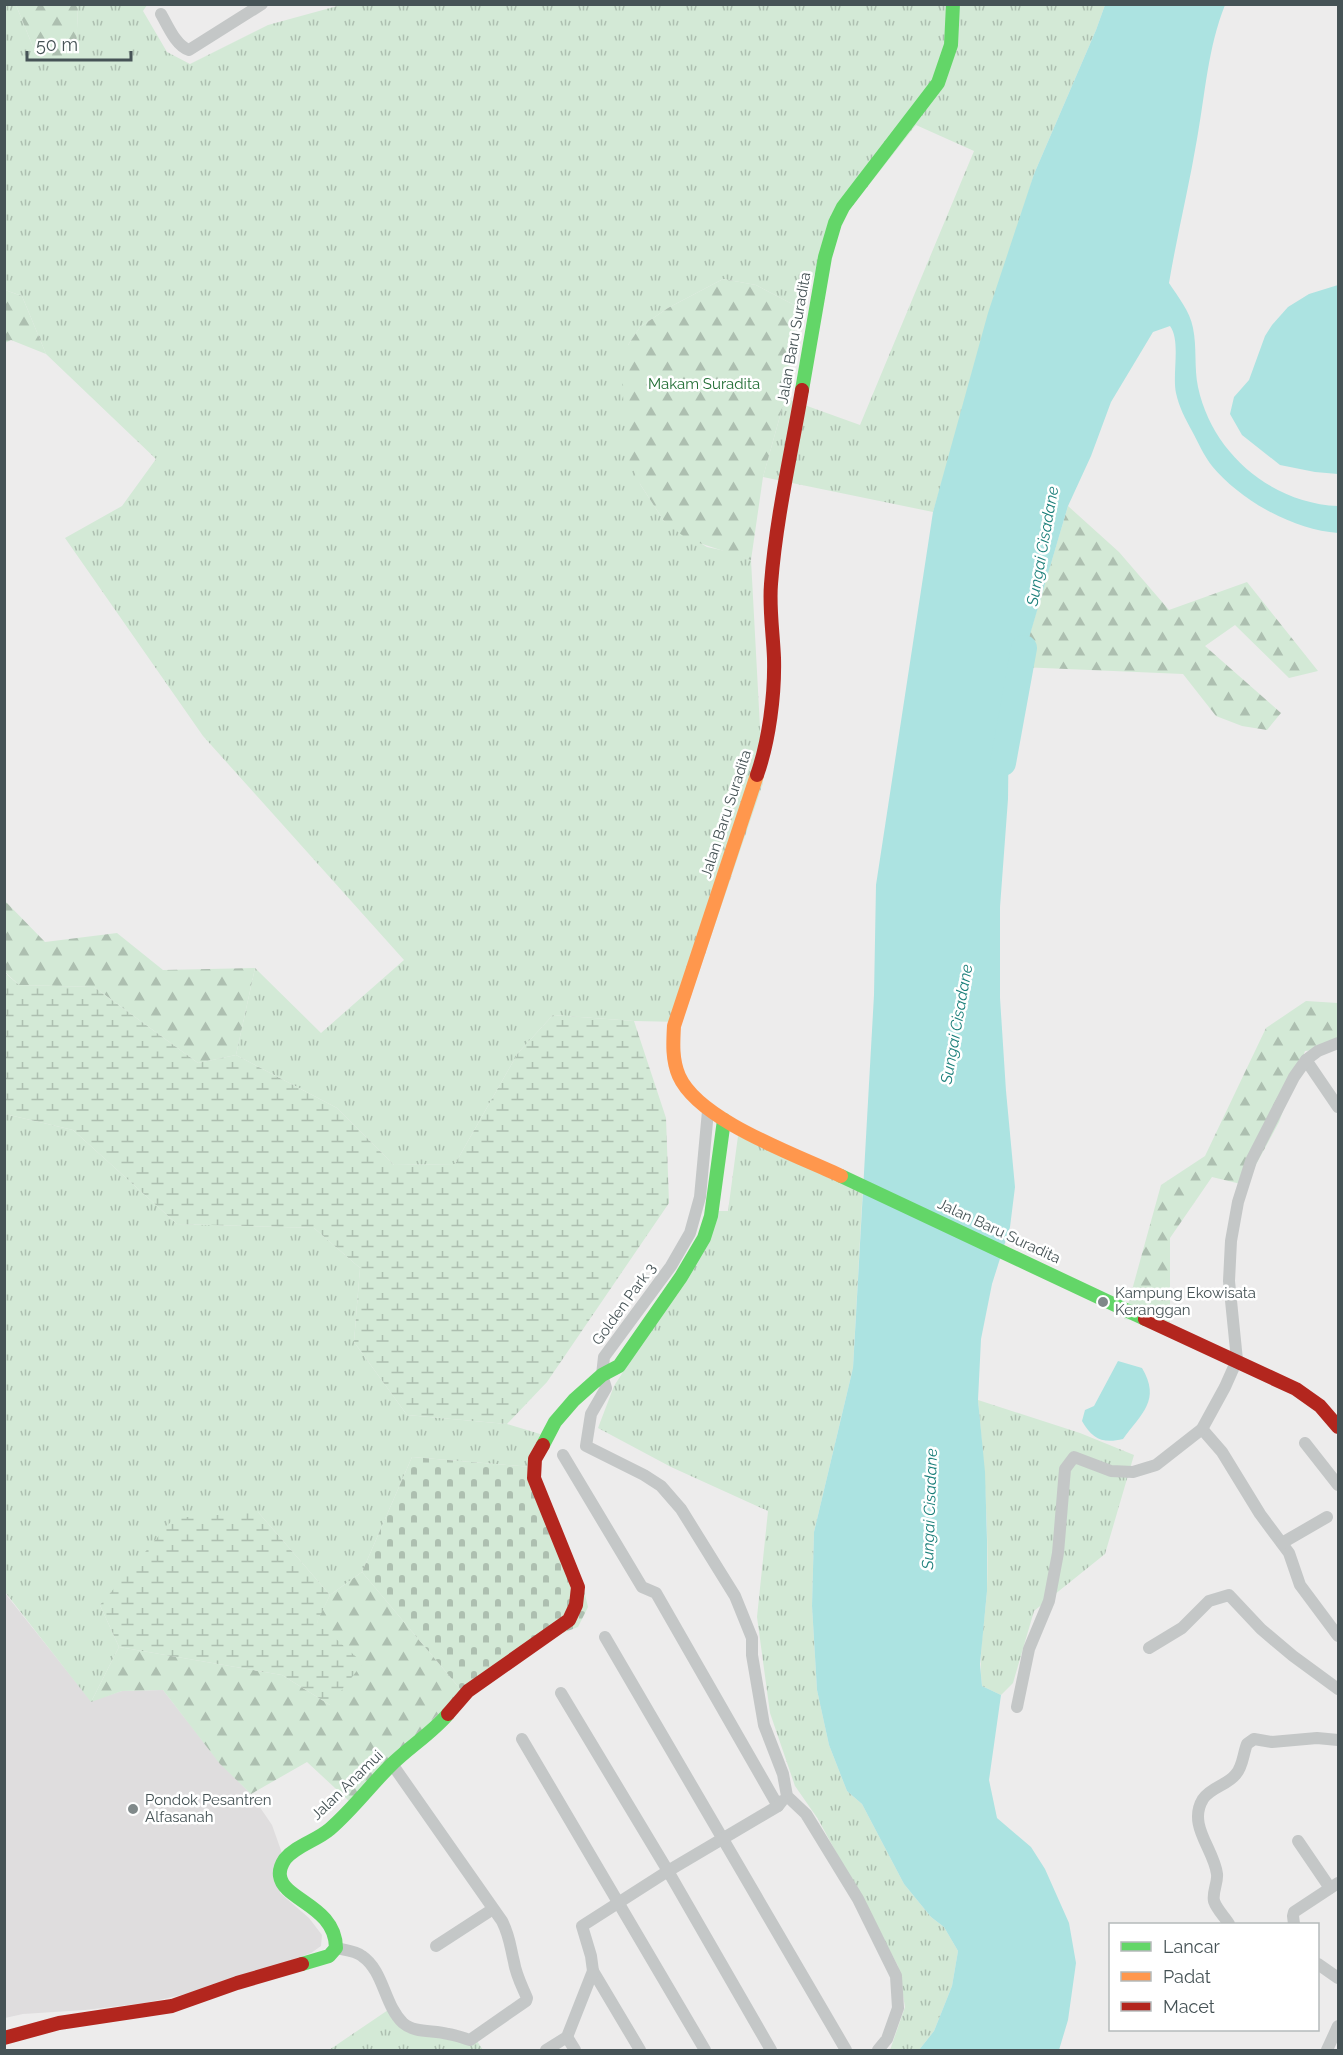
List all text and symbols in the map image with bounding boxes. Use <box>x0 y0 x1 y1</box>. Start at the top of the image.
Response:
scale bar <box>27 24 130 62</box>
text: 50 m <box>36 34 78 55</box>
street label: Jalan Baru Suradita <box>774 271 814 405</box>
park label: Makam Suradita <box>648 375 760 393</box>
water label: Sungai Cisadane <box>1022 484 1062 608</box>
street label: Jalan Baru Suradita <box>697 748 755 880</box>
water label: Sungai Cisadane <box>936 962 976 1086</box>
street label: Jalan Baru Suradita <box>935 1195 1063 1267</box>
street label: Golden Park 3 <box>588 1260 660 1348</box>
place label: Kampung Ekowisata Keranggan <box>1115 1284 1256 1319</box>
marker: Kampung Ekowisata Keranggan <box>1096 1295 1110 1309</box>
water label: Sungai Cisadane <box>918 1448 941 1571</box>
street label: Jalan Anamui <box>307 1746 387 1824</box>
place label: Pondok Pesantren Alfasanah <box>145 1791 272 1826</box>
marker: Pondok Pesantren Alfasanah <box>126 1802 140 1816</box>
legend <box>1109 1923 1319 2031</box>
text: Lancar <box>1163 1936 1220 1957</box>
text: Padat <box>1163 1966 1211 1987</box>
text: Macet <box>1163 1996 1215 2017</box>

